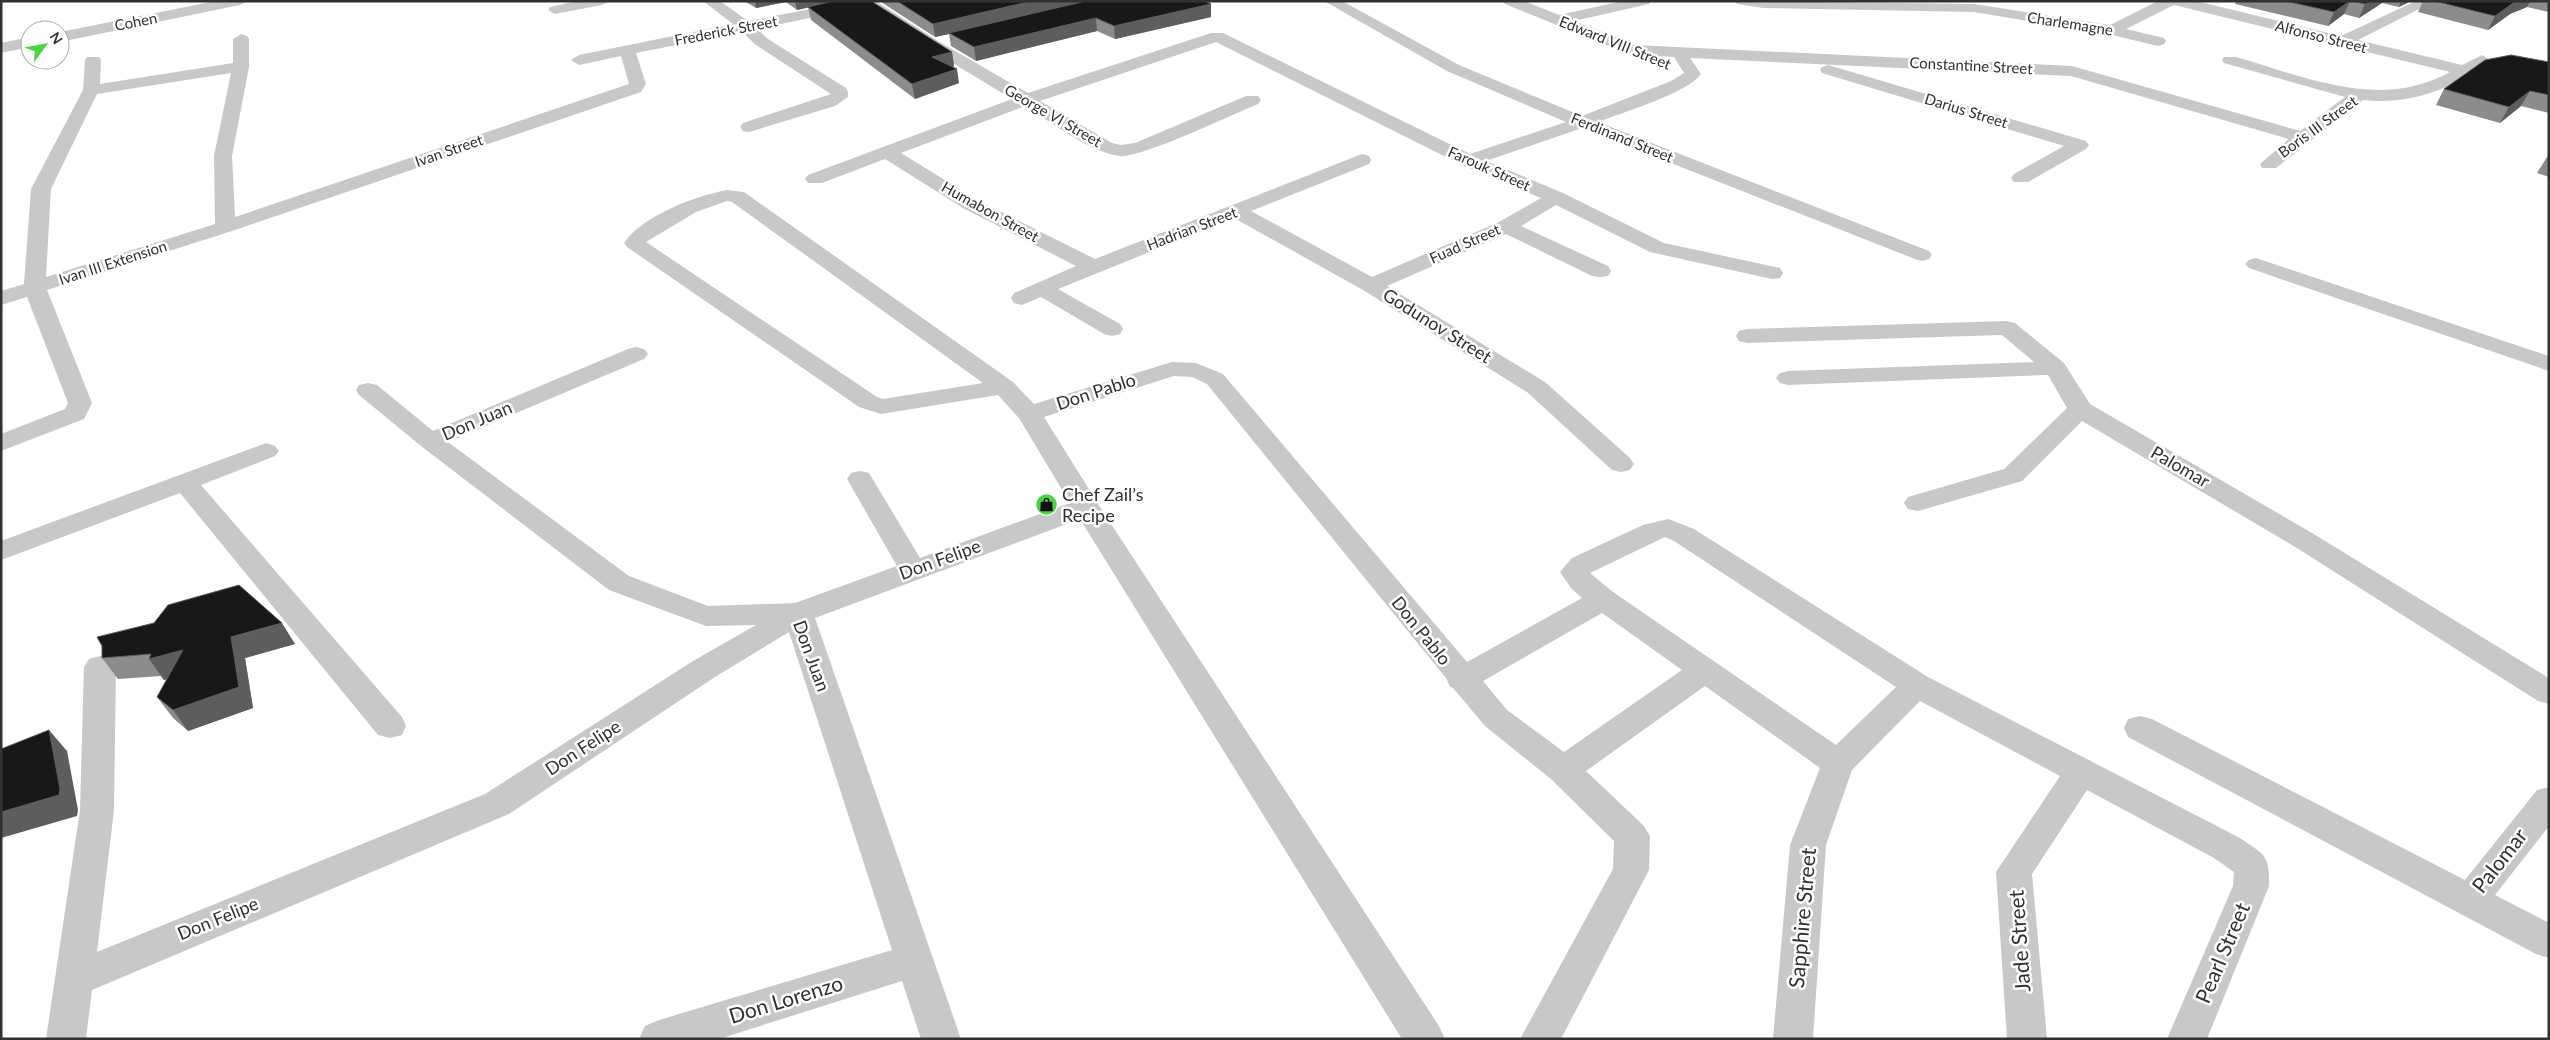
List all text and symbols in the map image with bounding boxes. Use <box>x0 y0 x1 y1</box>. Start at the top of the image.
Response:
street label: Charlemagne <box>2026 7 2114 39</box>
street label: Cohen <box>113 8 159 34</box>
street label: Frederick Street <box>673 11 779 49</box>
street label: Edward VIII Street <box>1557 11 1674 73</box>
street label: Alfonso Street <box>2274 16 2370 56</box>
north arrow <box>20 20 70 70</box>
text: N <box>46 29 67 47</box>
street label: Constantine Street <box>1909 53 2034 77</box>
street label: George VI Street <box>1002 80 1106 151</box>
street label: Darius Street <box>1923 89 2011 131</box>
street label: Boris III Street <box>2274 91 2361 161</box>
street label: Ferdinand Street <box>1569 108 1677 166</box>
street label: Ivan Street <box>412 130 486 170</box>
street label: Farouk Street <box>1446 142 1534 194</box>
street label: Humabon Street <box>939 177 1043 245</box>
street label: Hadrian Street <box>1144 202 1240 254</box>
street label: Fuad Street <box>1426 219 1503 267</box>
street label: Ivan III Extension <box>56 236 169 288</box>
street label: Godunov Street <box>1379 283 1496 368</box>
street label: Don Pablo <box>1053 368 1138 414</box>
street label: Don Juan <box>438 395 515 445</box>
street label: Palomar <box>2147 441 2214 492</box>
place label: Chef Zail’s Recipe <box>1062 483 1144 526</box>
shop icon: Chef Zail’s Recipe <box>1034 493 1058 517</box>
street label: Don Felipe <box>896 534 984 584</box>
street label: Don Pablo <box>1387 591 1456 669</box>
street label: Don Juan <box>789 617 835 694</box>
street label: Don Felipe <box>541 715 624 780</box>
street label: Palomar <box>2466 823 2532 897</box>
street label: Sapphire Street <box>1783 846 1820 989</box>
street label: Jade Street <box>2002 889 2035 993</box>
street label: Don Felipe <box>174 892 261 944</box>
street label: Pearl Street <box>2189 898 2254 1006</box>
street label: Don Lorenzo <box>725 969 846 1028</box>

